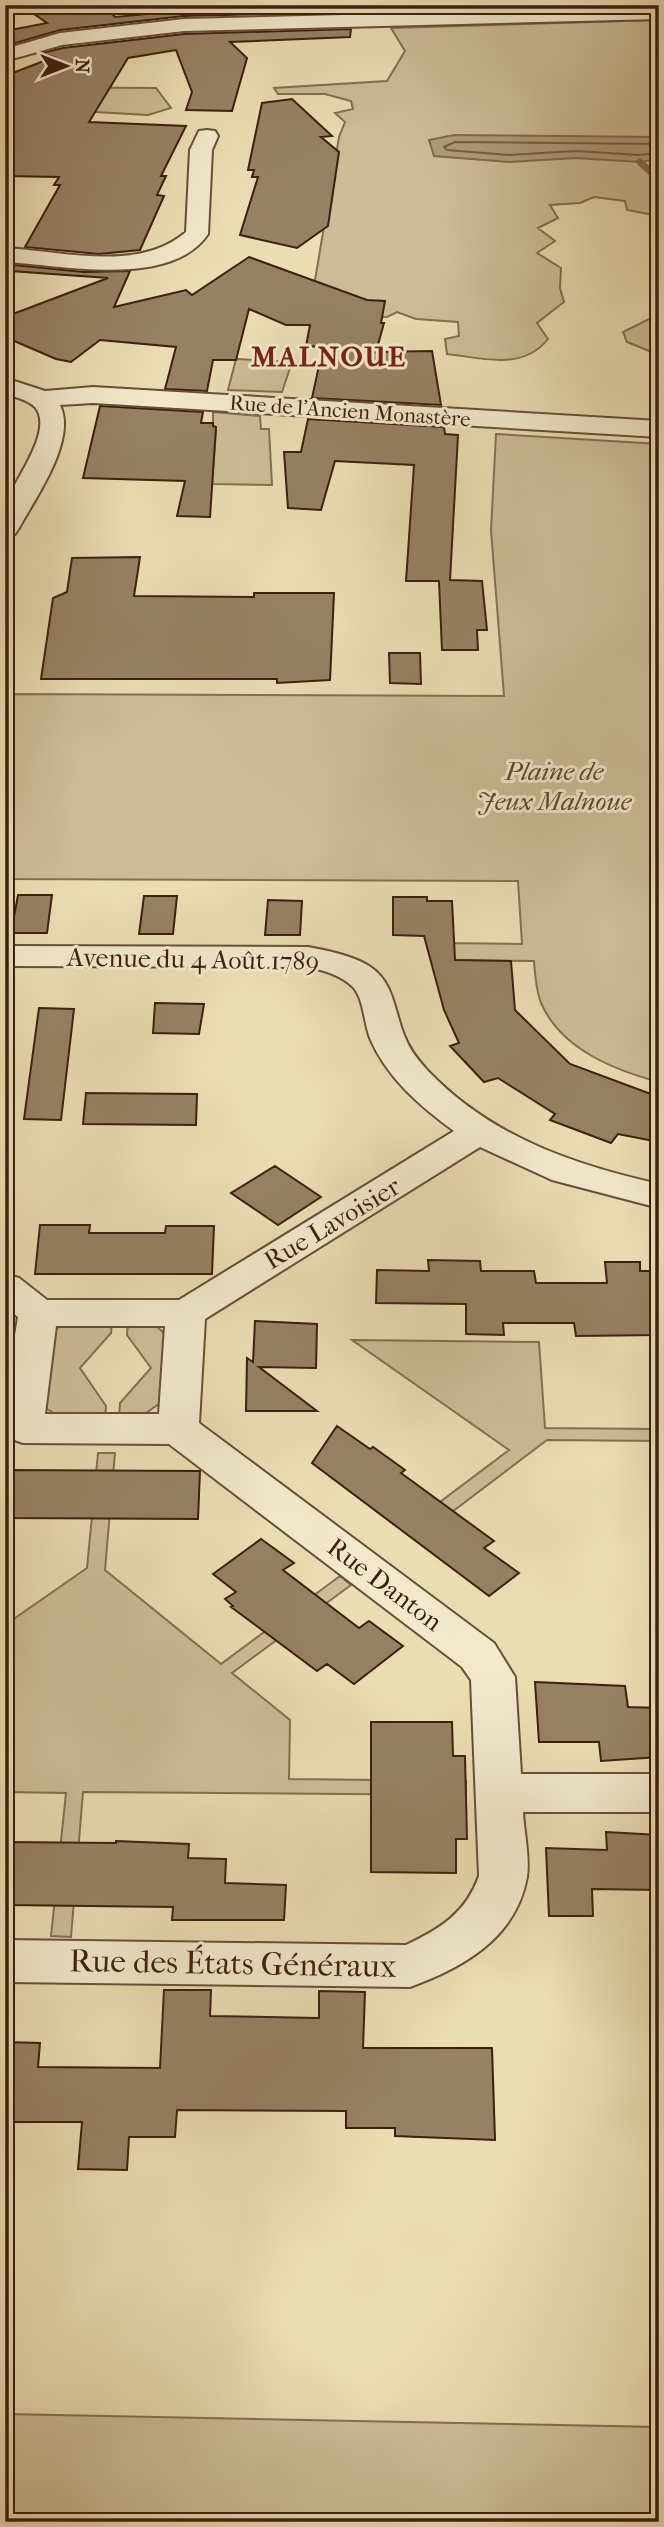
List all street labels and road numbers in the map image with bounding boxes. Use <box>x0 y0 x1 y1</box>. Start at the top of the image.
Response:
street label: Rue de l'Ancien Monastère <box>229 391 471 431</box>
street label: Avenue du 4 Août 1789 <box>65 942 319 977</box>
street label: Rue Lavoisier <box>259 1171 406 1276</box>
street label: Rue Danton <box>321 1531 448 1638</box>
street label: Rue des États Généraux <box>69 1942 397 1985</box>

